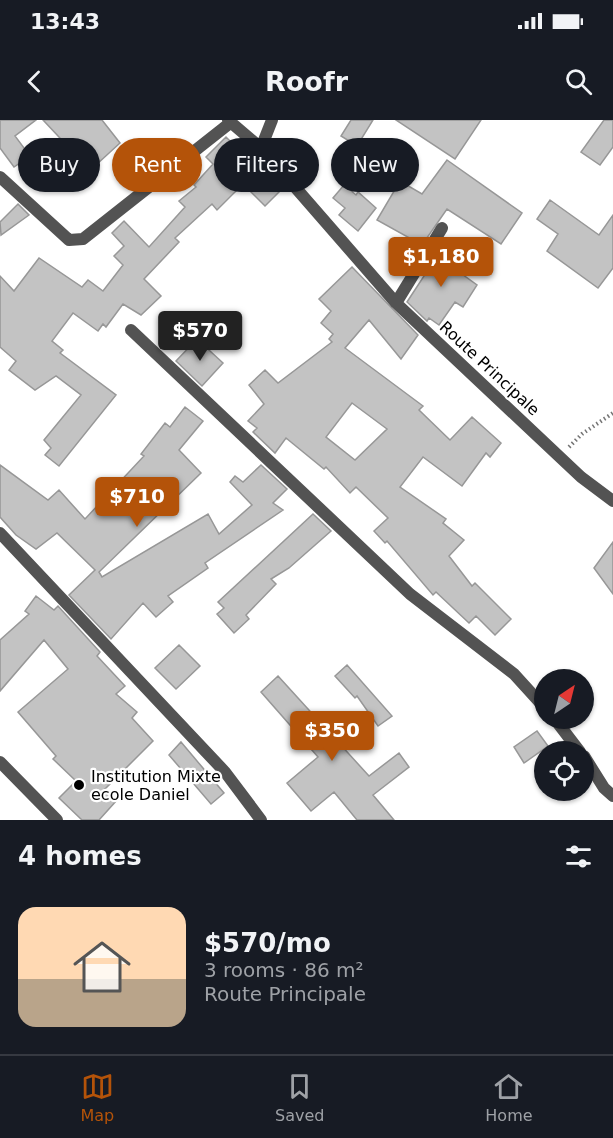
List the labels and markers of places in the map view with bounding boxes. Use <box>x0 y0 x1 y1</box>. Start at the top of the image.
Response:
pin: $1,180 <box>392 237 490 288</box>
pin: $570 <box>164 311 236 362</box>
pin: $710 <box>101 477 173 528</box>
pin: $350 <box>296 711 368 762</box>
place label: Institution Mixte ecole Daniel <box>91 767 221 804</box>
marker: Institution Mixte ecole Daniel <box>72 778 86 792</box>

